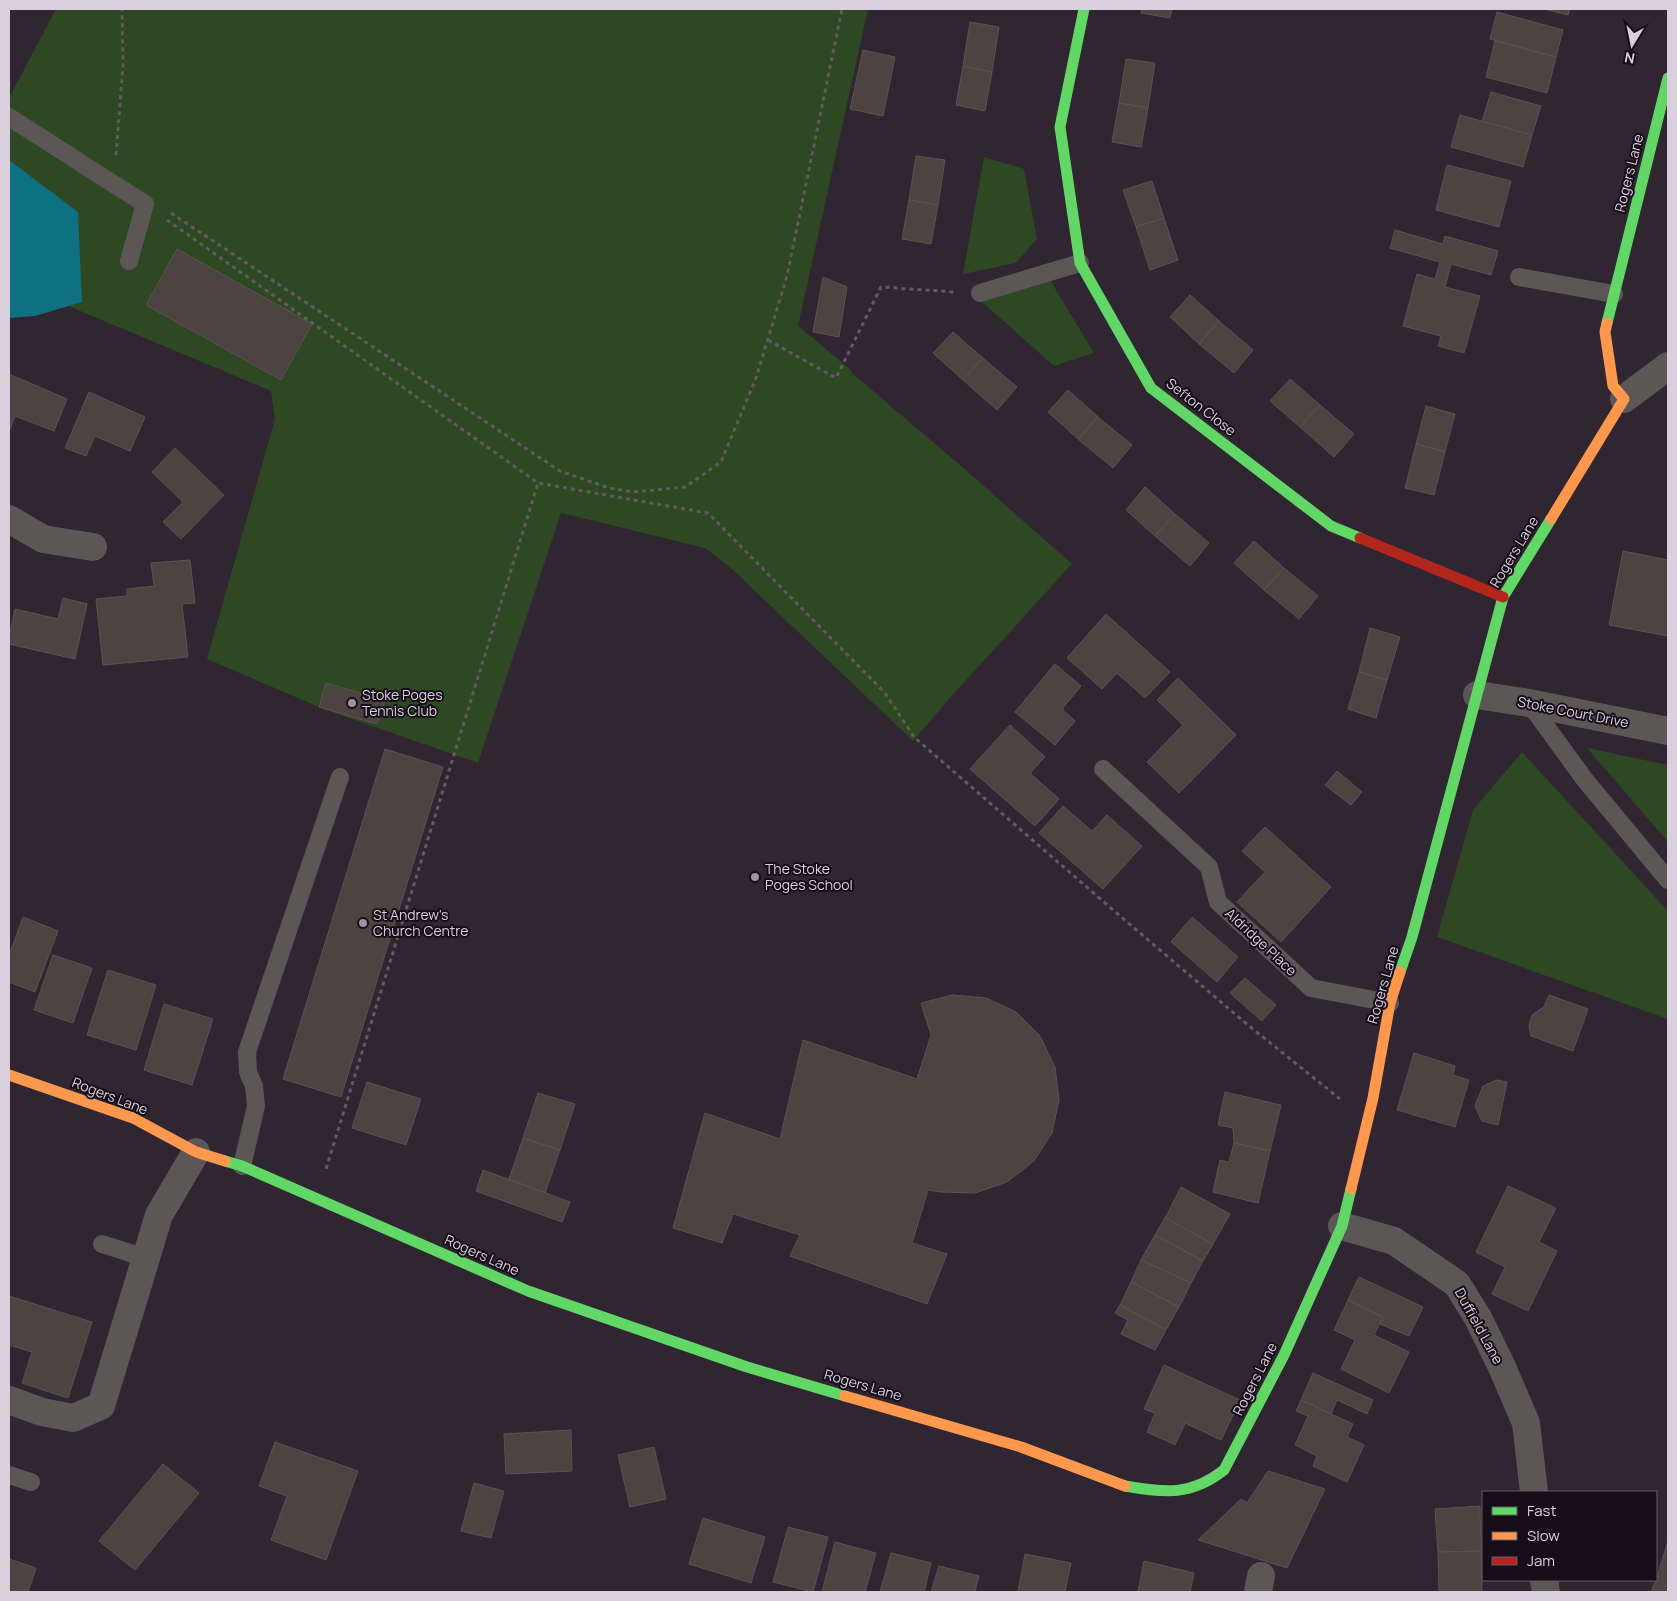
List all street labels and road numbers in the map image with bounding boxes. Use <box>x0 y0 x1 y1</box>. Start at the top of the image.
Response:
street label: Rogers Lane <box>1610 132 1647 214</box>
street label: Sefton Close <box>1163 373 1240 440</box>
street label: Rogers Lane <box>1485 513 1542 591</box>
street label: Stoke Court Drive <box>1516 691 1630 732</box>
street label: Aldridge Place <box>1221 903 1301 980</box>
street label: Rogers Lane <box>1362 944 1403 1026</box>
street label: Rogers Lane <box>69 1072 151 1119</box>
street label: Rogers Lane <box>442 1230 523 1279</box>
street label: Duffield Lane <box>1451 1284 1508 1367</box>
street label: Rogers Lane <box>1228 1339 1281 1419</box>
street label: Rogers Lane <box>822 1364 904 1405</box>

